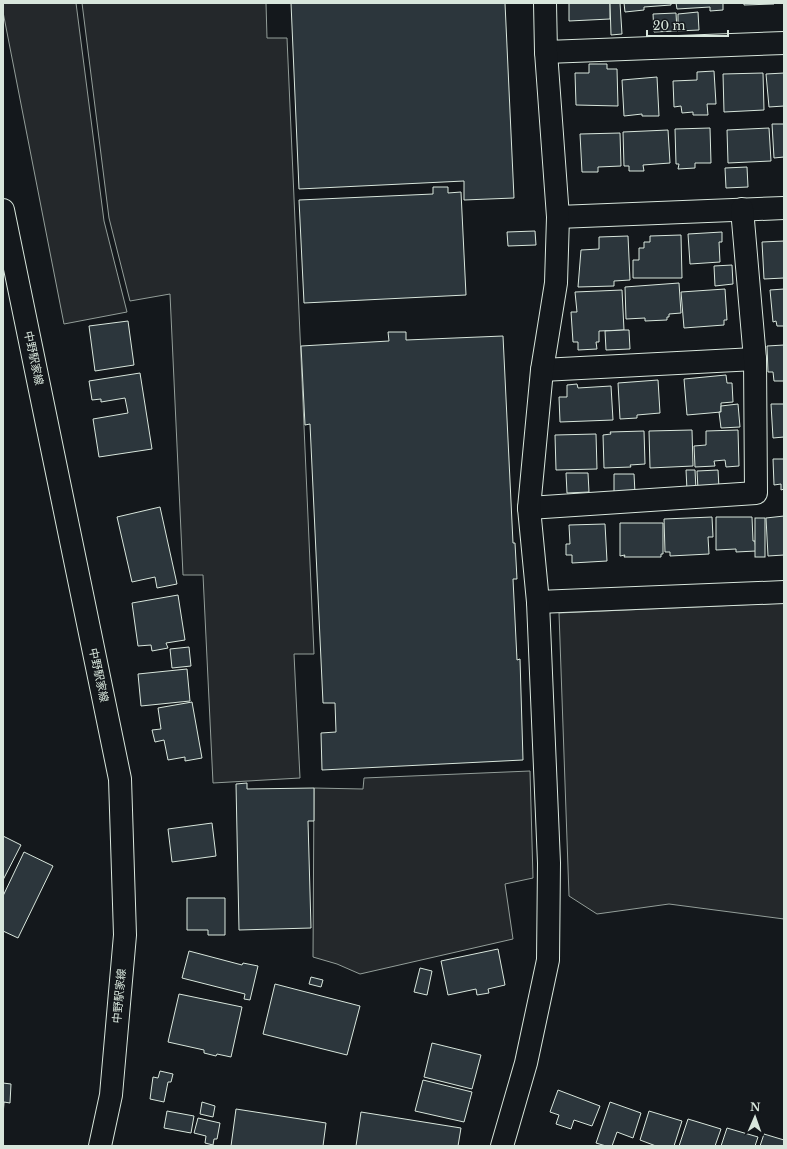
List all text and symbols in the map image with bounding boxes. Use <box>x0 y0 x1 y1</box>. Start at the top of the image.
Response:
scale bar <box>647 12 728 38</box>
text: 20 m <box>653 18 685 33</box>
street label: 中野駅家線 <box>21 330 47 386</box>
street label: 中野駅家線 <box>86 647 112 703</box>
street label: 中野駅家線 <box>110 968 128 1024</box>
north arrow <box>735 1097 775 1137</box>
text: N <box>750 1100 761 1114</box>

